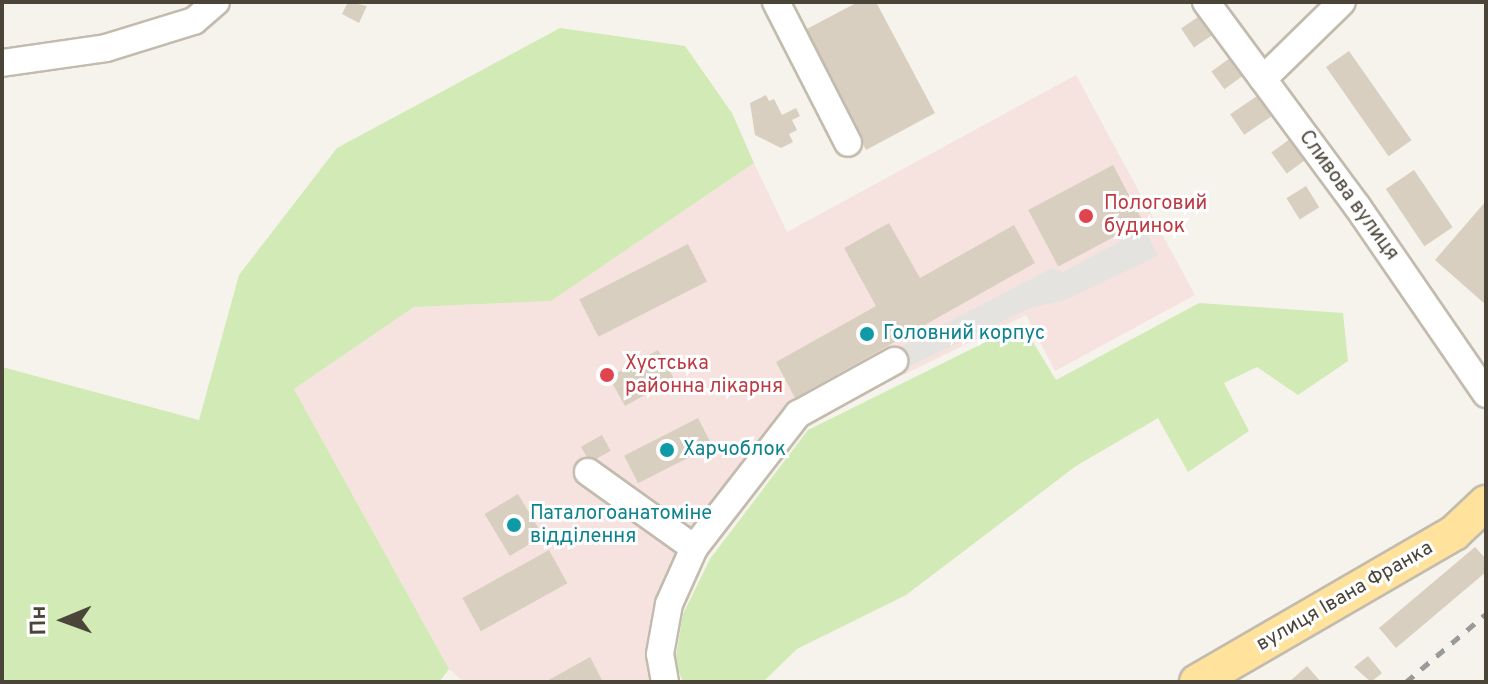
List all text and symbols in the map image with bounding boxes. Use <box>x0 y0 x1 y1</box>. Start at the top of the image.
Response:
street label: Сливова вулиця <box>1293 126 1403 266</box>
place label: Пологовий будинок <box>1104 192 1207 239</box>
marker: Пологовий будинок <box>1075 205 1097 227</box>
place label: Головний корпус <box>883 322 1045 346</box>
marker: Головний корпус <box>858 325 876 343</box>
place label: Хустська районна лікарня <box>625 352 783 399</box>
marker: Хустська районна лікарня <box>596 364 618 386</box>
place label: Харчоблок <box>683 438 786 462</box>
marker: Харчоблок <box>658 441 676 459</box>
place label: Паталогоанатоміне відділення <box>530 502 712 549</box>
marker: Паталогоанатоміне відділення <box>505 516 523 534</box>
street label: вулиця Івана Франка <box>1252 537 1438 657</box>
north arrow <box>24 580 104 660</box>
text: Пн <box>26 605 53 636</box>

